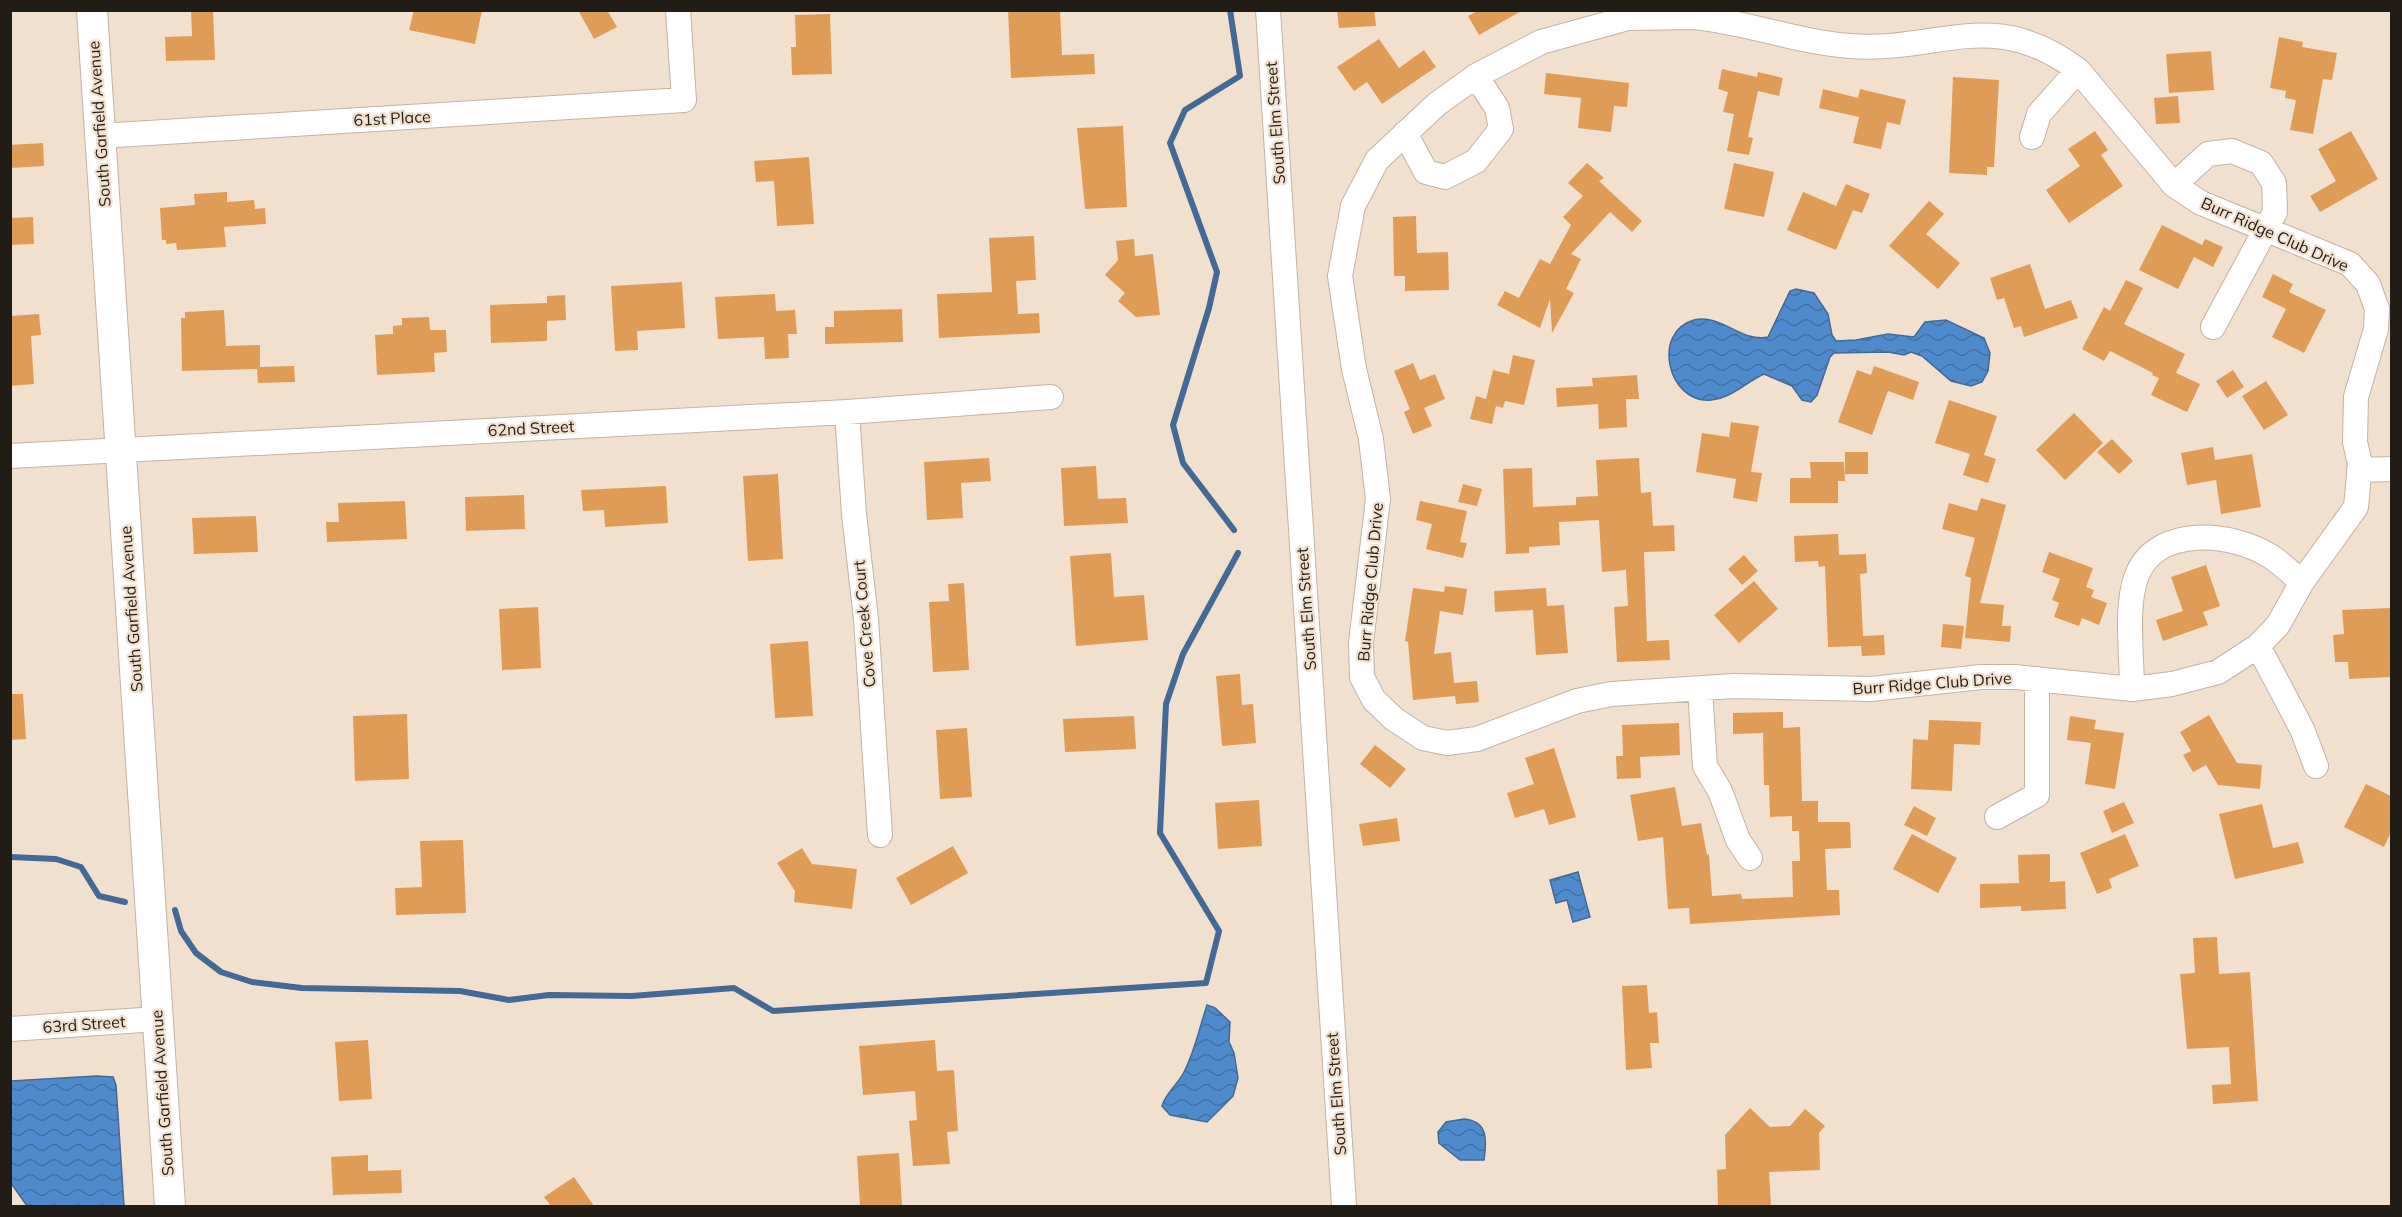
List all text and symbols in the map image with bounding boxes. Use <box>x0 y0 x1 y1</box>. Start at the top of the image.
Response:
street label: South Garfield Avenue <box>83 40 115 208</box>
street label: South Elm Street <box>1261 60 1289 185</box>
street label: 61st Place <box>353 106 431 130</box>
street label: Burr Ridge Club Drive <box>2198 192 2352 276</box>
street label: 62nd Street <box>487 416 575 440</box>
street label: Burr Ridge Club Drive <box>1353 502 1387 662</box>
street label: South Garfield Avenue <box>115 525 147 693</box>
street label: South Elm Street <box>1292 546 1320 671</box>
street label: Cove Creek Court <box>848 559 880 688</box>
street label: Burr Ridge Club Drive <box>1852 667 2012 699</box>
street label: South Garfield Avenue <box>146 1009 178 1177</box>
street label: 63rd Street <box>42 1011 126 1037</box>
street label: South Elm Street <box>1322 1031 1350 1156</box>

